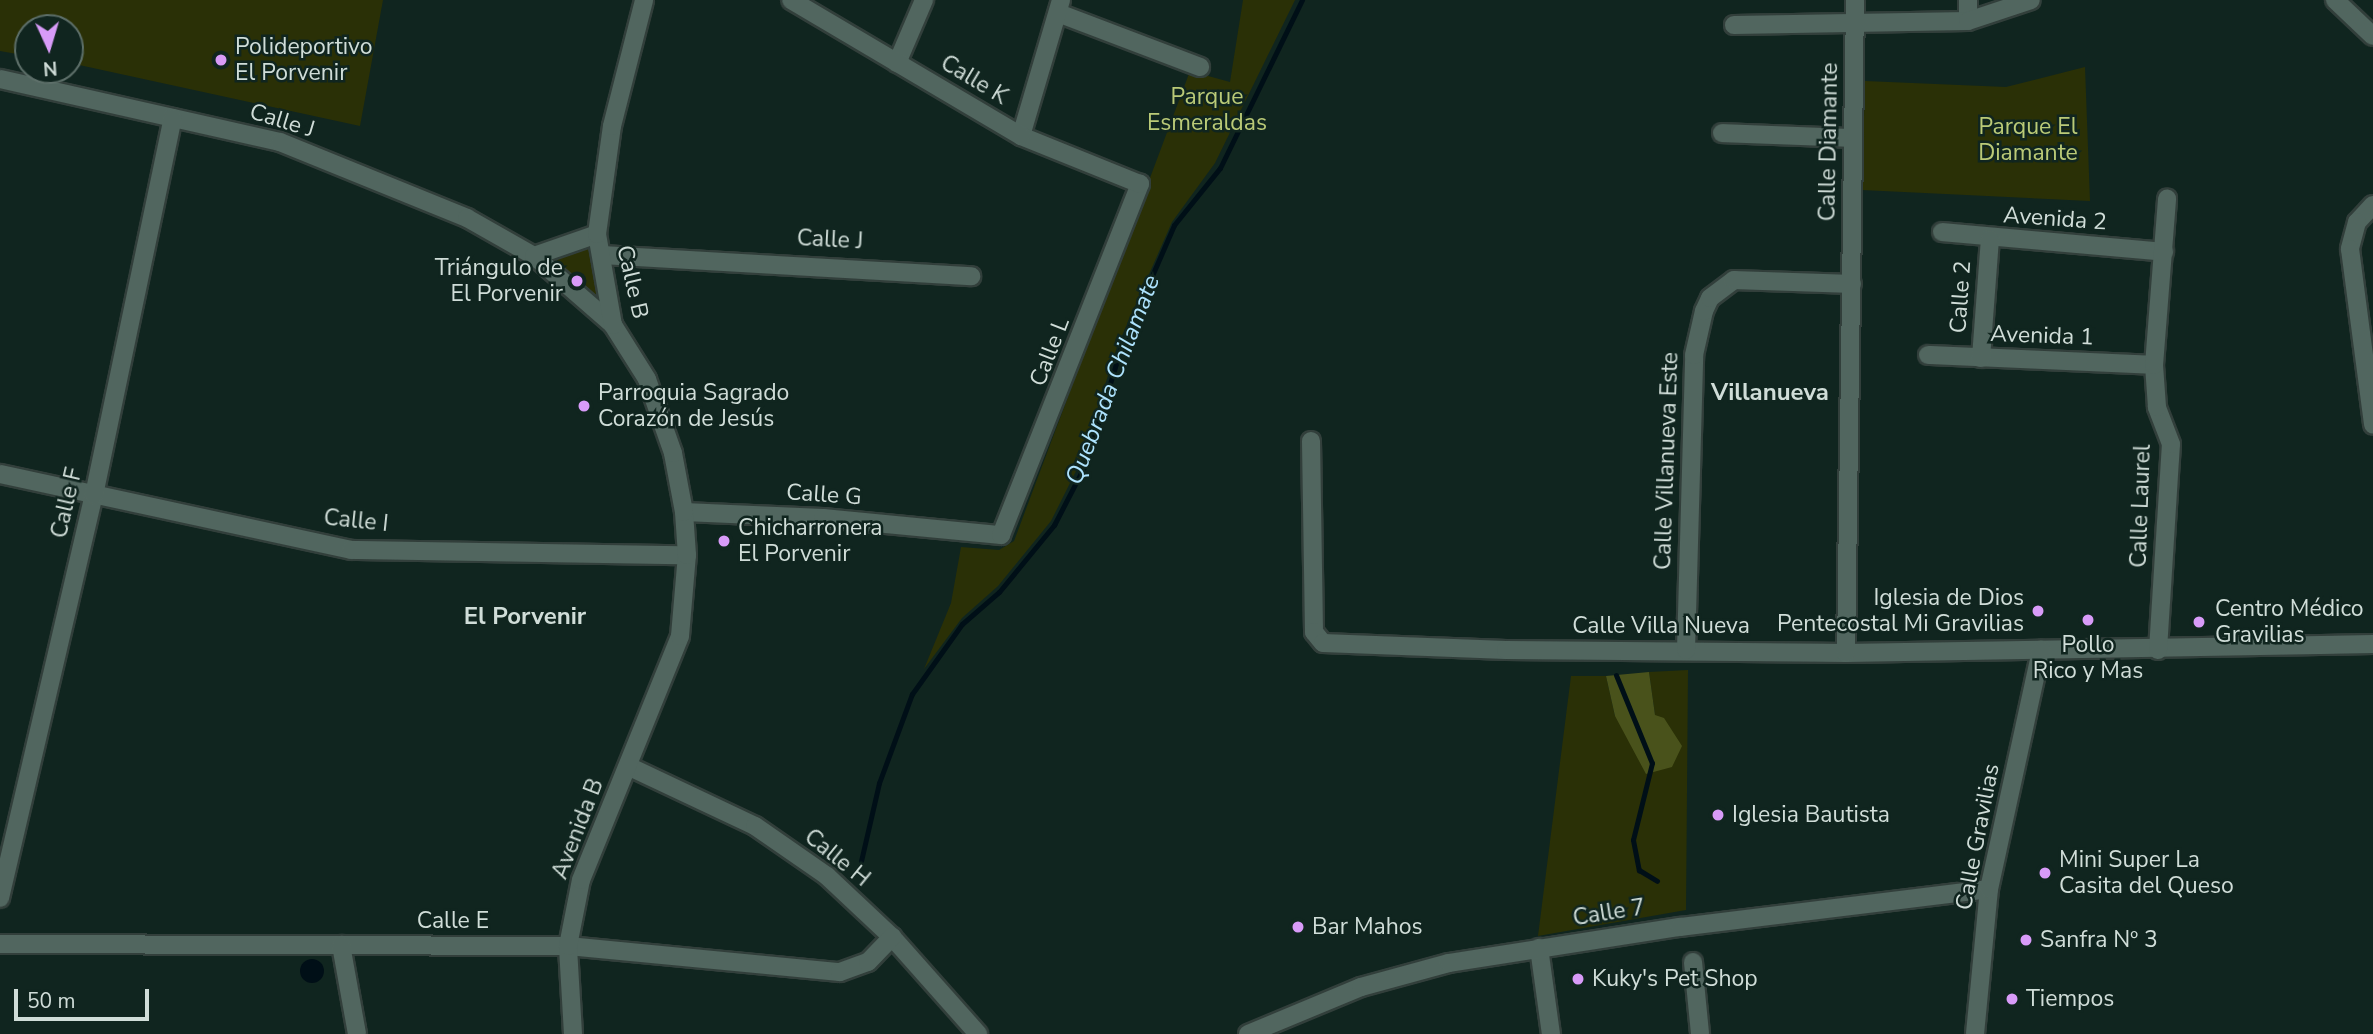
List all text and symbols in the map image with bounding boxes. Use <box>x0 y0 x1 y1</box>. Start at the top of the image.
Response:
north arrow <box>14 14 84 84</box>
place label: Polideportivo El Porvenir <box>235 33 373 87</box>
street label: Calle K <box>935 49 1013 111</box>
marker: Polideportivo El Porvenir <box>213 52 229 68</box>
text: N <box>42 54 58 81</box>
street label: Calle Diamante <box>1814 62 1844 222</box>
park label: Parque Esmeraldas <box>1147 83 1267 137</box>
street label: Calle J <box>246 98 318 144</box>
park label: Parque El Diamante <box>1978 113 2078 167</box>
street label: Avenida 2 <box>2002 202 2108 236</box>
street label: Calle J <box>796 224 864 256</box>
street label: Calle B <box>610 243 654 321</box>
place label: Triángulo de El Porvenir <box>435 254 563 308</box>
street label: Calle 2 <box>1945 260 1977 334</box>
water label: Quebrada Chilamate <box>1060 271 1166 489</box>
marker: Triángulo de El Porvenir <box>569 273 585 289</box>
street label: Calle L <box>1024 314 1076 390</box>
street label: Avenida 1 <box>1990 320 2094 352</box>
street label: Calle Villanueva Este <box>1649 352 1685 570</box>
place label: Parroquia Sagrado Corazón de Jesús <box>598 379 789 433</box>
district label: Villanueva <box>1711 379 1829 407</box>
marker: Parroquia Sagrado Corazón de Jesús <box>576 398 592 414</box>
street label: Calle Laurel <box>2125 444 2157 568</box>
street label: Calle F <box>46 465 88 541</box>
street label: Calle G <box>785 479 863 511</box>
street label: Calle I <box>322 504 390 538</box>
place label: Chicharronera El Porvenir <box>738 514 882 568</box>
marker: Chicharronera El Porvenir <box>716 533 732 549</box>
place label: Iglesia de Dios Pentecostal Mi Gravilias <box>1777 584 2024 638</box>
place label: Centro Médico Gravilias <box>2215 595 2364 649</box>
district label: El Porvenir <box>464 603 586 631</box>
marker: Iglesia de Dios Pentecostal Mi Gravilias <box>2030 603 2046 619</box>
street label: Calle Villa Nueva <box>1572 612 1750 640</box>
marker: Pollo Rico y Mas <box>2080 612 2096 628</box>
marker: Centro Médico Gravilias <box>2189 612 2209 632</box>
place label: Pollo Rico y Mas <box>2033 631 2143 685</box>
street label: Calle Gravilias <box>1950 762 2006 912</box>
street label: Avenida B <box>546 775 610 883</box>
place label: Iglesia Bautista <box>1732 801 1890 829</box>
marker: Iglesia Bautista <box>1710 807 1726 823</box>
street label: Calle H <box>799 823 875 893</box>
place label: Mini Super La Casita del Queso <box>2059 846 2234 900</box>
marker: Mini Super La Casita del Queso <box>2037 865 2053 881</box>
street label: Calle 7 <box>1571 894 1647 932</box>
street label: Calle E <box>417 907 489 935</box>
place label: Bar Mahos <box>1312 913 1423 941</box>
marker: Bar Mahos <box>1290 919 1306 935</box>
place label: Sanfra Nº 3 <box>2040 926 2158 954</box>
marker: Sanfra Nº 3 <box>2018 932 2034 948</box>
place label: Kuky's Pet Shop <box>1592 965 1758 993</box>
marker: Kuky's Pet Shop <box>1570 971 1586 987</box>
scale bar <box>18 974 152 1018</box>
place label: Tiempos <box>2026 985 2114 1013</box>
text: 50 m <box>27 987 76 1015</box>
marker: Tiempos <box>2004 991 2020 1007</box>

